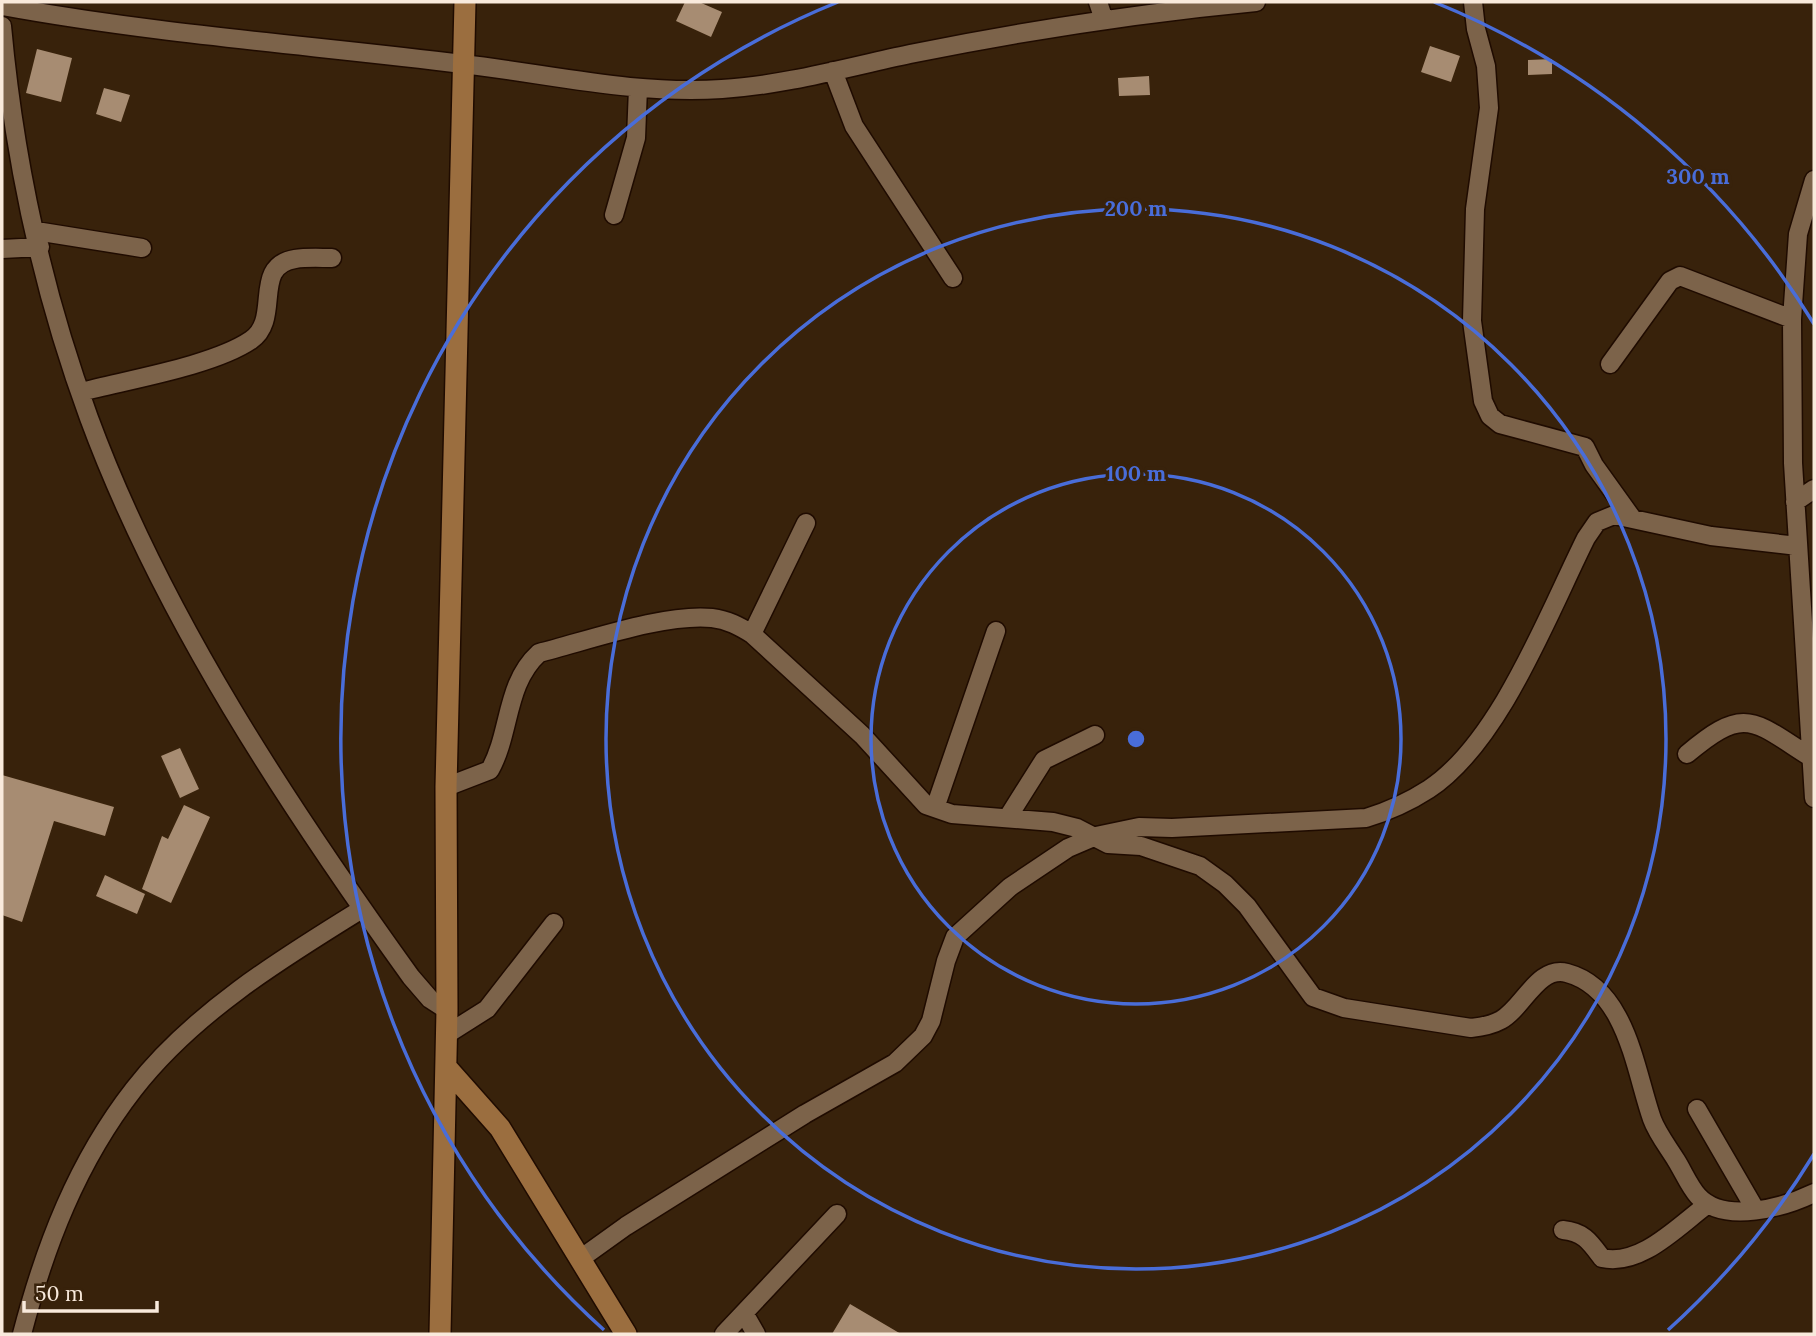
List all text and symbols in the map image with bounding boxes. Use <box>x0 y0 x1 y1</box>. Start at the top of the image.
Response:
text: 300 m <box>1666 163 1730 190</box>
text: 200 m <box>1105 195 1167 222</box>
text: 100 m <box>1106 460 1166 487</box>
centre of rings <box>1124 727 1148 751</box>
scale bar <box>24 1270 158 1314</box>
text: 50 m <box>35 1280 84 1307</box>

